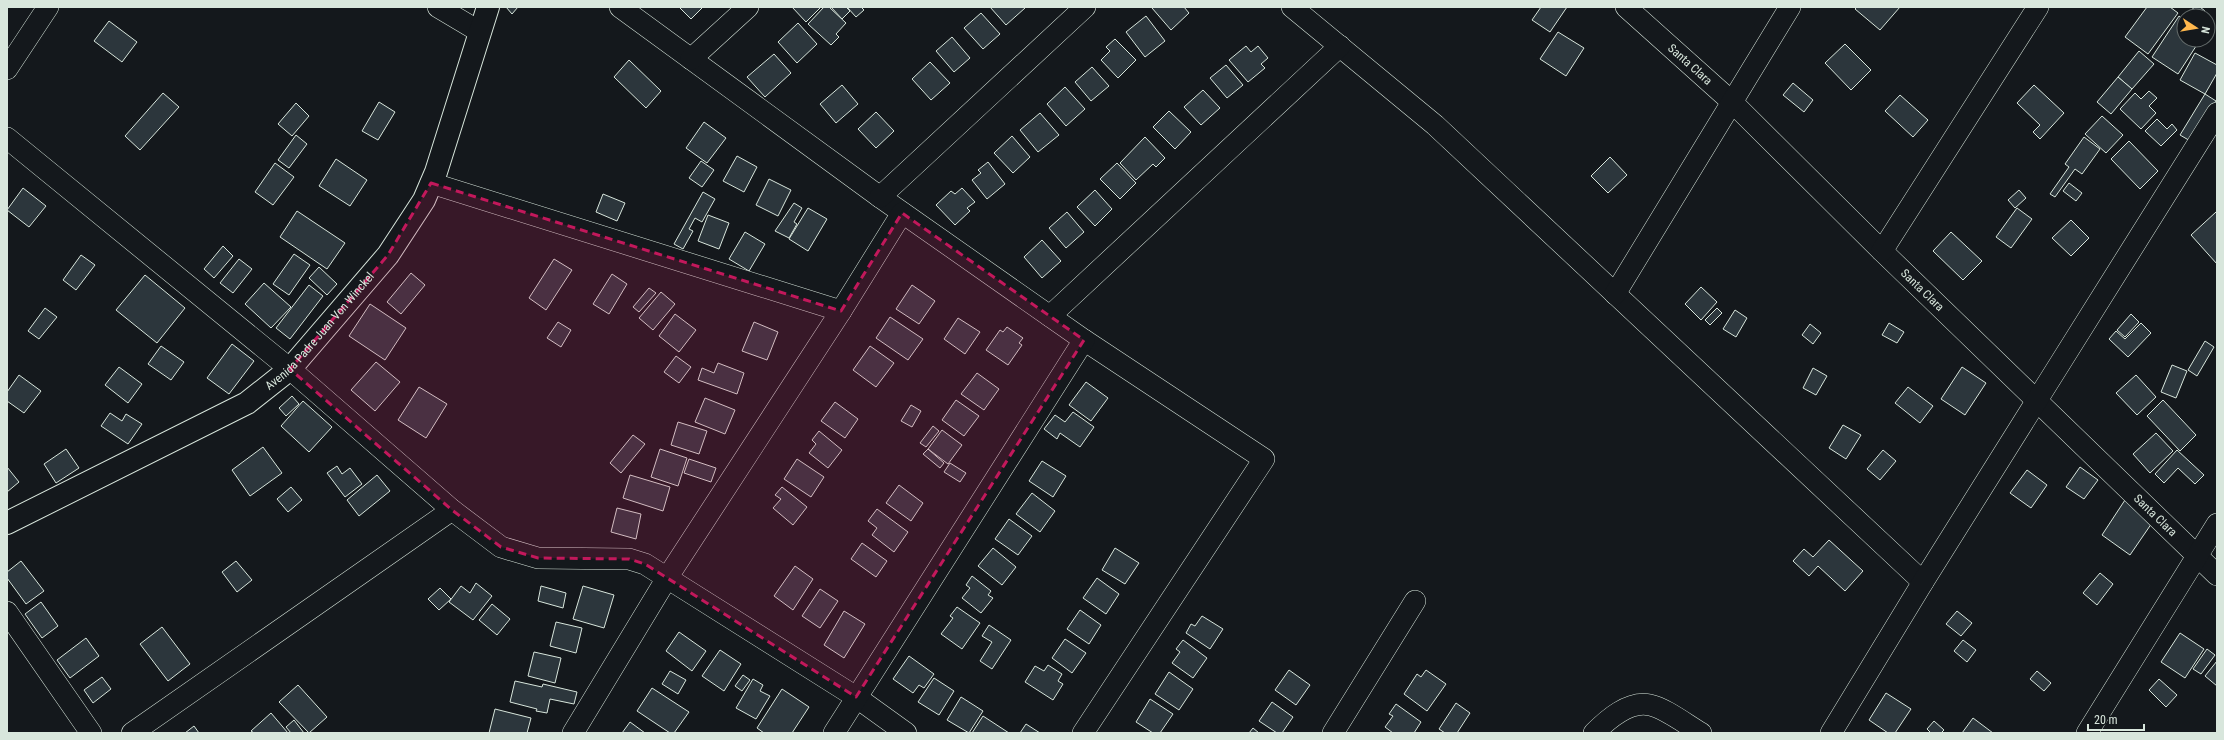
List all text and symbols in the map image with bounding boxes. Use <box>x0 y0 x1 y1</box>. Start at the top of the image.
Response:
north arrow <box>2176 8 2216 48</box>
text: N <box>2198 25 2212 35</box>
street label: Santa Clara <box>1665 41 1715 88</box>
street label: Santa Clara <box>1898 266 1947 314</box>
street label: Avenida Padre Juan Von Winckel <box>263 270 377 393</box>
street label: Santa Clara <box>2131 491 2180 539</box>
scale bar <box>2088 706 2144 732</box>
text: 20 m <box>2094 713 2118 727</box>

